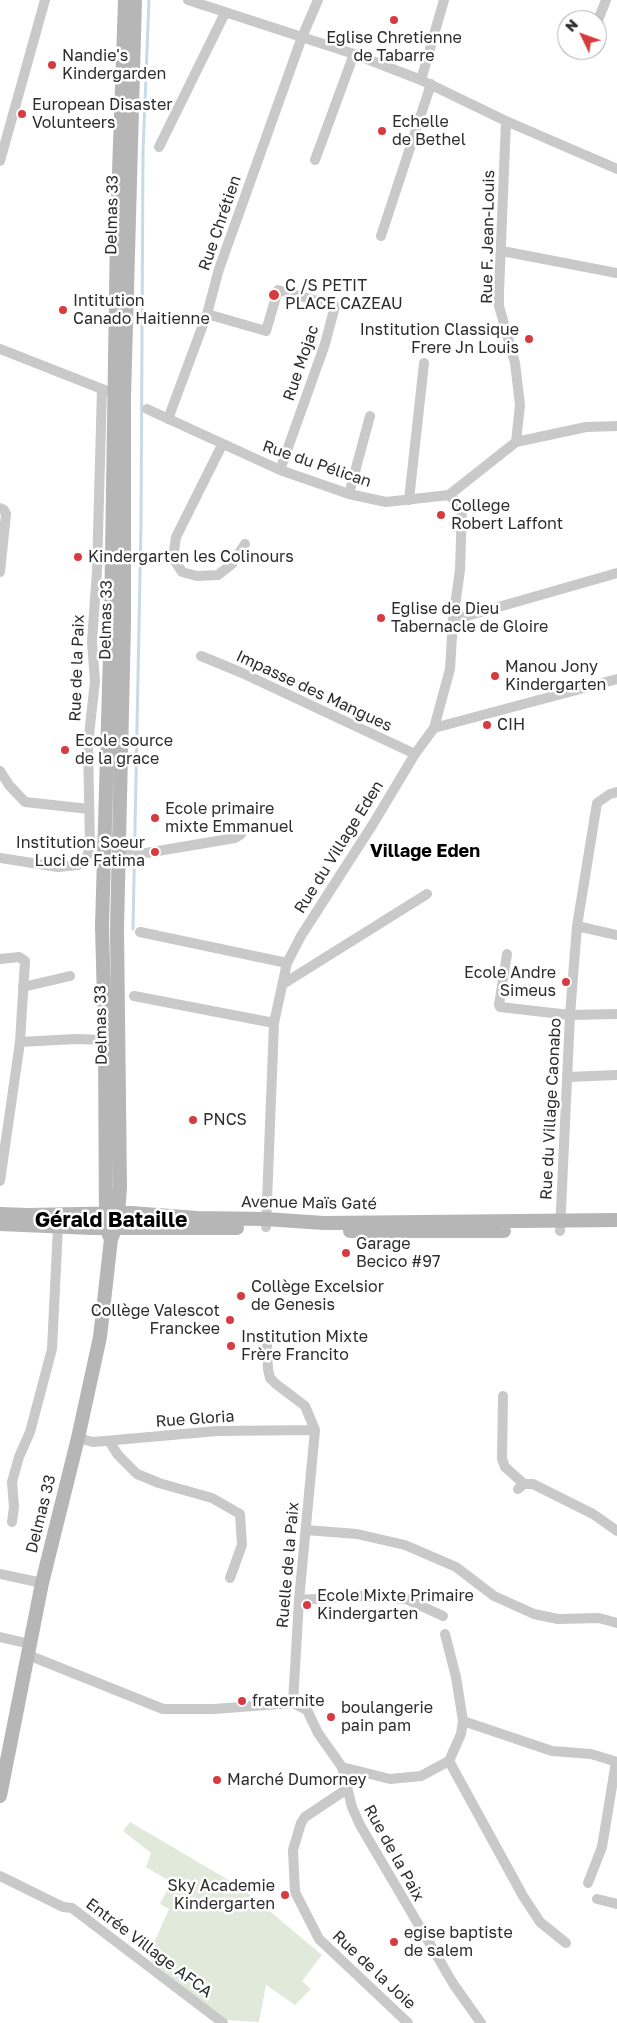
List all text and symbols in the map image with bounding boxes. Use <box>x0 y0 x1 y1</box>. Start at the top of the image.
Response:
north arrow <box>557 10 607 60</box>
marker: Eglise Chretienne de Tabarre <box>388 14 400 26</box>
text: N <box>561 16 581 35</box>
place label: Eglise Chretienne de Tabarre <box>326 28 462 66</box>
place label: Nandie's Kindergarden <box>62 46 166 84</box>
marker: Nandie's Kindergarden <box>46 59 58 71</box>
place label: European Disaster Volunteers <box>32 95 173 133</box>
marker: European Disaster Volunteers <box>16 108 28 120</box>
place label: Echelle de Bethel <box>392 112 466 150</box>
marker: Echelle de Bethel <box>376 125 388 137</box>
street label: Rue F. Jean-Louis <box>477 170 499 304</box>
street label: Rue Chrétien <box>195 173 245 273</box>
street label: Delmas 33 <box>102 175 122 255</box>
place label: C /S PETIT PLACE CAZEAU <box>285 276 403 314</box>
marker: C /S PETIT PLACE CAZEAU <box>267 288 281 302</box>
place label: Intitution Canado Haitienne <box>73 291 210 329</box>
marker: Intitution Canado Haitienne <box>57 304 69 316</box>
place label: Institution Classique Frere Jn Louis <box>360 320 519 358</box>
street label: Rue Mojac <box>279 323 323 403</box>
marker: Institution Classique Frere Jn Louis <box>523 333 535 345</box>
street label: Rue du Pélican <box>260 436 374 492</box>
place label: College Robert Laffont <box>451 496 563 534</box>
marker: College Robert Laffont <box>435 509 447 521</box>
place label: Kindergarten les Colinours <box>88 547 294 567</box>
marker: Kindergarten les Colinours <box>72 551 84 563</box>
street label: Delmas 33 <box>96 580 116 660</box>
place label: Eglise de Dieu Tabernacle de Gloire <box>391 599 548 637</box>
marker: Eglise de Dieu Tabernacle de Gloire <box>375 612 387 624</box>
street label: Rue de la Paix <box>66 614 88 722</box>
street label: Impasse des Mangues <box>233 646 395 736</box>
place label: Manou Jony Kindergarten <box>505 657 606 695</box>
marker: Manou Jony Kindergarten <box>489 670 501 682</box>
place label: CIH <box>497 715 525 735</box>
marker: CIH <box>481 719 493 731</box>
place label: Ecole source de la grace <box>75 731 173 769</box>
marker: Ecole source de la grace <box>59 744 71 756</box>
street label: Rue du Village Eden <box>290 777 388 917</box>
place label: Ecole primaire mixte Emmanuel <box>165 799 293 837</box>
marker: Ecole primaire mixte Emmanuel <box>149 812 161 824</box>
place label: Institution Soeur Luci de Fatima <box>16 833 145 871</box>
district label: Village Eden <box>370 840 480 862</box>
marker: Institution Soeur Luci de Fatima <box>149 846 161 858</box>
place label: Ecole Andre Simeus <box>464 963 556 1001</box>
marker: Ecole Andre Simeus <box>560 976 572 988</box>
street label: Delmas 33 <box>91 985 111 1065</box>
street label: Rue du Village Caonabo <box>537 1017 565 1201</box>
place label: PNCS <box>203 1110 247 1130</box>
marker: PNCS <box>187 1114 199 1126</box>
street label: Avenue Maïs Gaté <box>241 1192 377 1214</box>
district label: Gérald Bataille <box>35 1207 187 1233</box>
place label: Garage Becico #97 <box>356 1234 440 1272</box>
marker: Garage Becico #97 <box>340 1247 352 1259</box>
place label: Collège Excelsior de Genesis <box>251 1277 384 1315</box>
marker: Collège Excelsior de Genesis <box>235 1290 247 1302</box>
place label: Collège Valescot Franckee <box>91 1301 220 1339</box>
marker: Collège Valescot Franckee <box>224 1314 236 1326</box>
place label: Institution Mixte Frère Francito <box>241 1327 368 1365</box>
marker: Institution Mixte Frère Francito <box>225 1340 237 1352</box>
street label: Rue Gloria <box>155 1407 235 1431</box>
street label: Delmas 33 <box>22 1473 60 1555</box>
street label: Ruelle de la Paix <box>273 1501 303 1629</box>
place label: Ecole Mixte Primaire Kindergarten <box>317 1586 474 1624</box>
marker: Ecole Mixte Primaire Kindergarten <box>301 1599 313 1611</box>
place label: fraternite <box>252 1691 325 1711</box>
marker: fraternite <box>236 1695 248 1707</box>
place label: boulangerie pain pam <box>341 1698 433 1736</box>
marker: boulangerie pain pam <box>325 1711 337 1723</box>
place label: Marché Dumorney <box>227 1770 366 1790</box>
marker: Marché Dumorney <box>211 1774 223 1786</box>
street label: Rue de la Paix <box>360 1801 428 1905</box>
place label: Sky Academie Kindergarten <box>167 1876 275 1914</box>
marker: Sky Academie Kindergarten <box>279 1889 291 1901</box>
street label: Entrée Village AFCA <box>82 1894 216 2002</box>
place label: egise baptiste de salem <box>404 1923 513 1961</box>
street label: Rue de la Joie <box>328 1927 420 2013</box>
marker: egise baptiste de salem <box>388 1936 400 1948</box>

